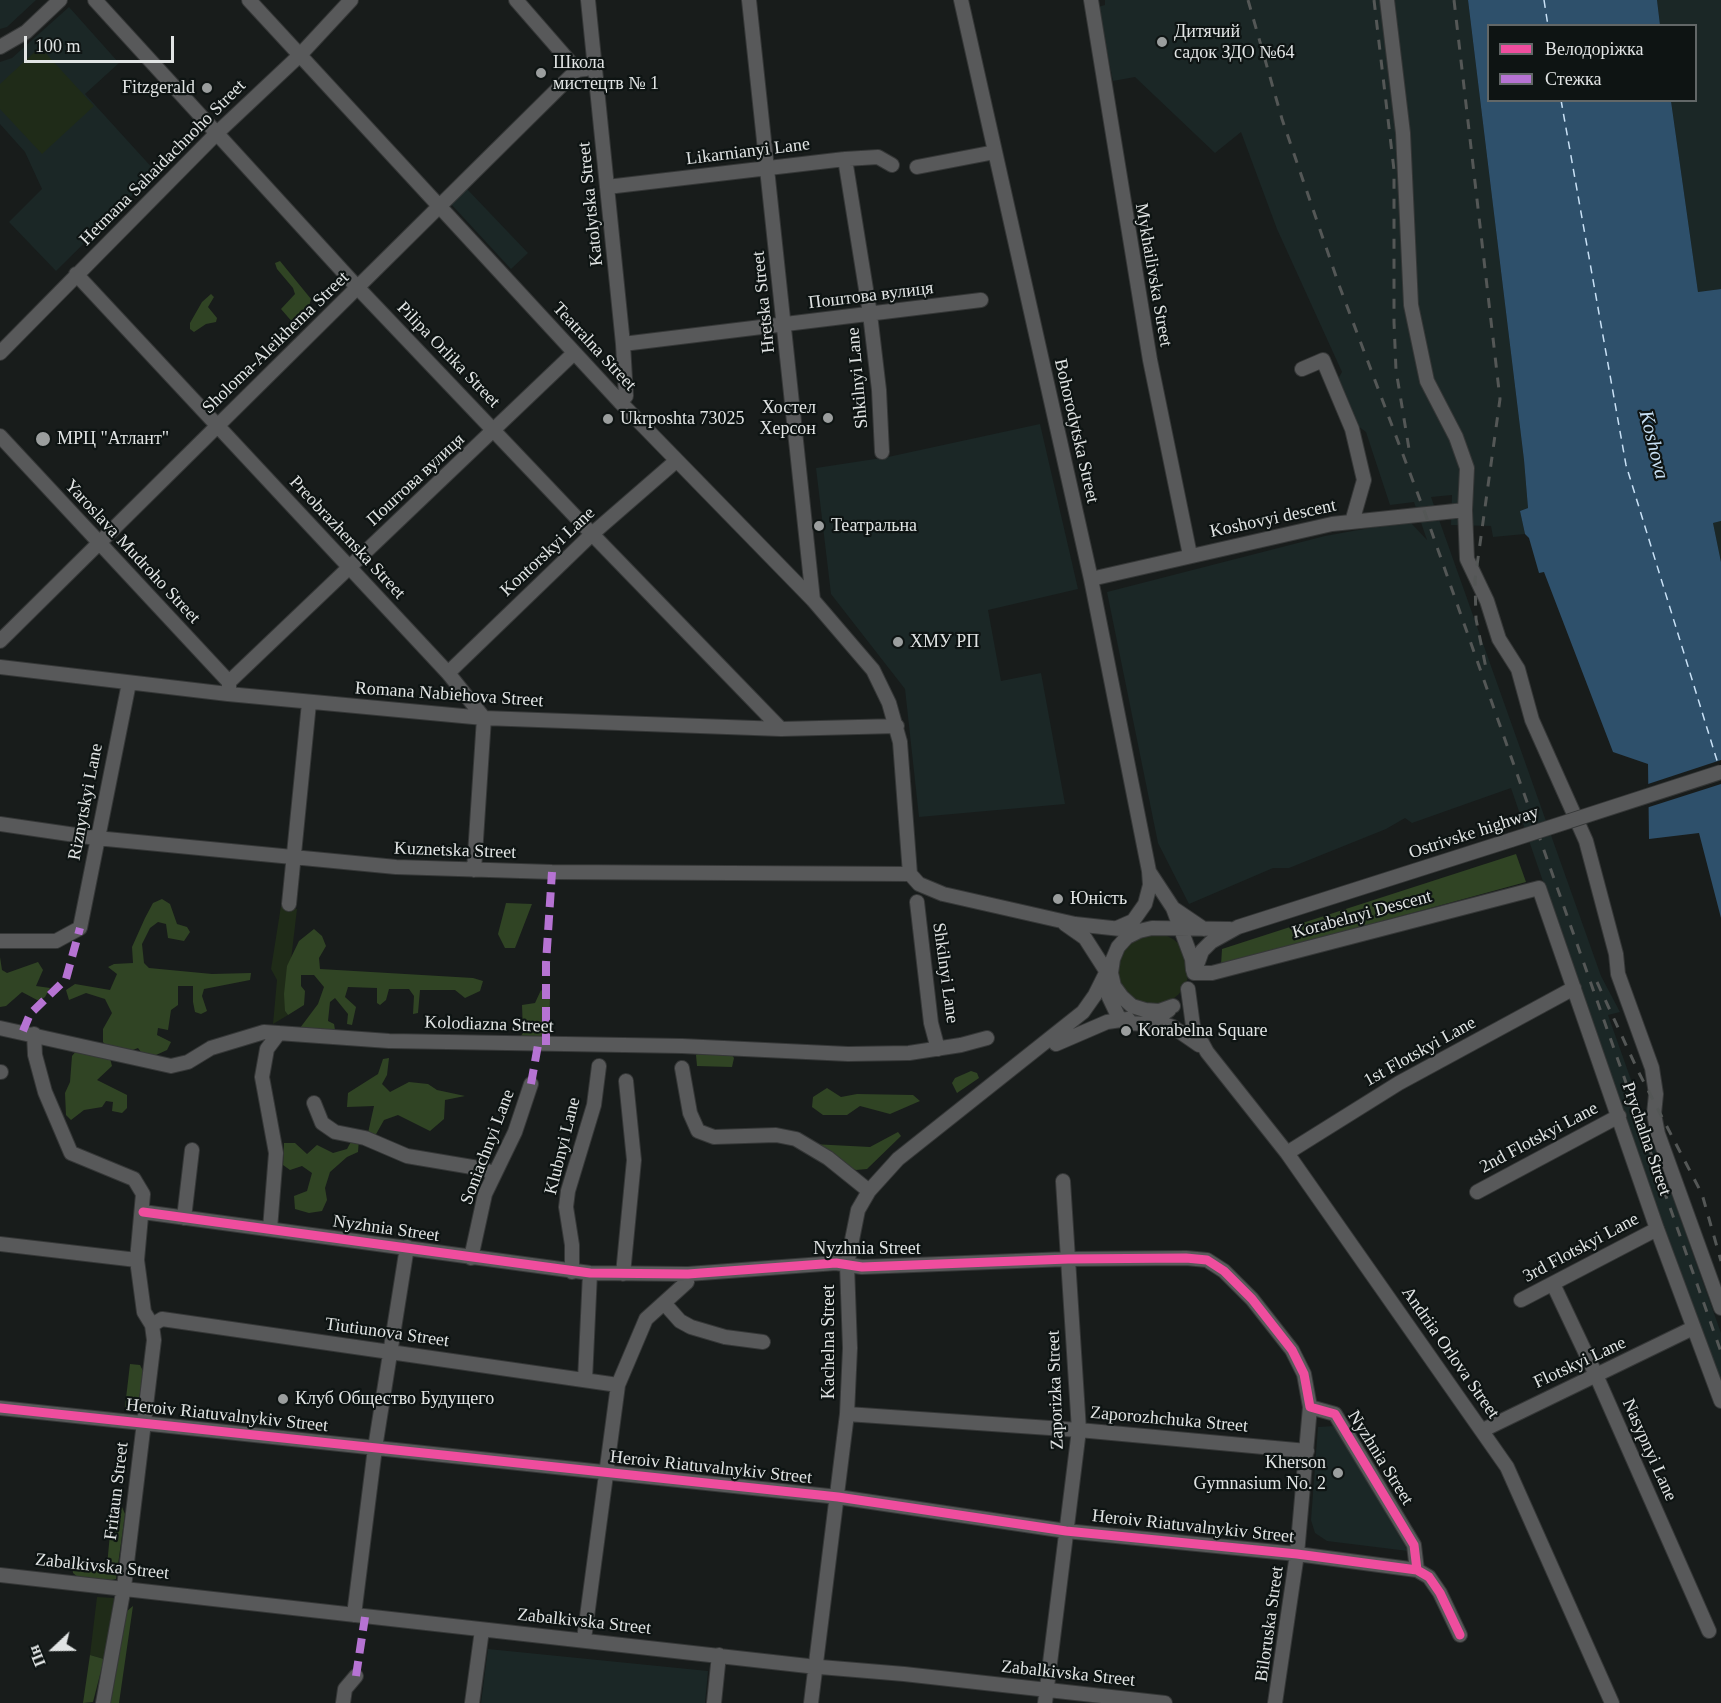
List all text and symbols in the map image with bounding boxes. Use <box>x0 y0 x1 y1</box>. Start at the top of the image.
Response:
place label: Дитячий садок ЗДО №64 <box>1174 21 1294 63</box>
scale bar <box>27 24 177 62</box>
legend <box>1487 24 1697 102</box>
marker: Дитячий садок ЗДО №64 <box>1155 35 1169 49</box>
text: 100 m <box>35 36 81 56</box>
text: Велодоріжка <box>1545 39 1644 59</box>
place label: Школа мистецтв № 1 <box>553 52 659 94</box>
marker: Школа мистецтв № 1 <box>534 66 548 80</box>
text: Стежка <box>1545 69 1602 89</box>
street label: Hetmana Sahaidachnoho Street <box>75 75 251 251</box>
place label: Fitzgerald <box>122 77 195 99</box>
marker: Fitzgerald <box>200 81 214 95</box>
street label: Likarnianyi Lane <box>685 134 811 170</box>
street label: Katolytska Street <box>574 141 608 267</box>
street label: Mykhailivska Street <box>1130 201 1176 349</box>
street label: Hretska Street <box>748 250 780 354</box>
street label: Sholoma-Aleikhema Street <box>198 267 354 419</box>
street label: Поштова вулиця <box>807 278 935 314</box>
street label: Pilipa Orlika Street <box>392 298 504 412</box>
street label: Teatralna Street <box>548 298 640 396</box>
street label: Shkilnyi Lane <box>843 327 873 429</box>
street label: Bohorodytska Street <box>1049 357 1103 505</box>
place label: Хостел Херсон <box>759 397 816 440</box>
place label: Ukrposhta 73025 <box>620 408 744 430</box>
water label: Koshova <box>1633 408 1673 482</box>
marker: Хостел Херсон <box>821 411 835 425</box>
marker: Ukrposhta 73025 <box>601 412 615 426</box>
place label: МРЦ "Атлант" <box>57 428 169 450</box>
street label: Поштова вулиця <box>363 429 469 531</box>
marker: МРЦ "Атлант" <box>34 430 52 448</box>
street label: Preobrazhenska Street <box>284 472 410 604</box>
street label: Yaroslava Mudroho Street <box>60 475 204 629</box>
street label: Koshovyi descent <box>1208 495 1338 543</box>
street label: Kontorskyi Lane <box>496 503 600 601</box>
place label: Театральна <box>831 515 917 537</box>
marker: Театральна <box>812 519 826 533</box>
place label: ХМУ РП <box>910 631 979 653</box>
marker: ХМУ РП <box>891 635 905 649</box>
street label: Romana Nabiehova Street <box>354 678 544 712</box>
street label: Riznytskyi Lane <box>64 742 108 862</box>
street label: Ostrivske highway <box>1406 802 1542 864</box>
street label: Kuznetska Street <box>393 838 517 864</box>
street label: Korabelnyi Descent <box>1290 886 1434 944</box>
place label: Юність <box>1070 888 1127 910</box>
marker: Юність <box>1051 892 1065 906</box>
street label: Shkilnyi Lane <box>927 921 963 1025</box>
street label: Kolodiazna Street <box>424 1012 554 1038</box>
street label: 1st Flotskyi Lane <box>1360 1012 1480 1092</box>
place label: Korabelna Square <box>1138 1020 1267 1042</box>
marker: Korabelna Square <box>1119 1024 1133 1038</box>
street label: Prychalna Street <box>1617 1079 1675 1199</box>
street label: Soniachnyi Lane <box>456 1086 520 1208</box>
street label: Klubnyi Lane <box>540 1095 586 1197</box>
street label: 2nd Flotskyi Lane <box>1476 1098 1602 1178</box>
street label: 3rd Flotskyi Lane <box>1519 1208 1643 1288</box>
street label: Nyzhnia Street <box>331 1211 441 1247</box>
street label: Nyzhnia Street <box>813 1238 921 1260</box>
street label: Andriia Orlova Street <box>1396 1283 1504 1423</box>
street label: Kachelna Street <box>818 1285 840 1399</box>
street label: Tiutiunova Street <box>324 1314 450 1352</box>
street label: Zaporizka Street <box>1043 1330 1069 1450</box>
street label: Flotskyi Lane <box>1530 1332 1630 1394</box>
place label: Клуб Общество Будущего <box>295 1388 494 1410</box>
marker: Клуб Общество Будущего <box>276 1392 290 1406</box>
street label: Heroiv Riatuvalnykiv Street <box>125 1395 329 1437</box>
street label: Nasypnyi Lane <box>1617 1396 1681 1504</box>
street label: Zaporozhchuka Street <box>1089 1402 1249 1438</box>
street label: Nyzhnia Street <box>1342 1407 1418 1509</box>
street label: Fritaun Street <box>100 1441 134 1541</box>
street label: Heroiv Riatuvalnykiv Street <box>609 1447 813 1489</box>
place label: Kherson Gymnasium No. 2 <box>1194 1452 1326 1494</box>
marker: Kherson Gymnasium No. 2 <box>1331 1466 1345 1480</box>
street label: Heroiv Riatuvalnykiv Street <box>1091 1506 1295 1548</box>
street label: Zabalkivska Street <box>34 1549 170 1585</box>
street label: Biloruska Street <box>1251 1565 1289 1683</box>
street label: Zabalkivska Street <box>516 1604 652 1640</box>
north arrow <box>24 1619 84 1679</box>
text: Пн <box>25 1643 49 1669</box>
street label: Zabalkivska Street <box>1000 1656 1136 1692</box>

